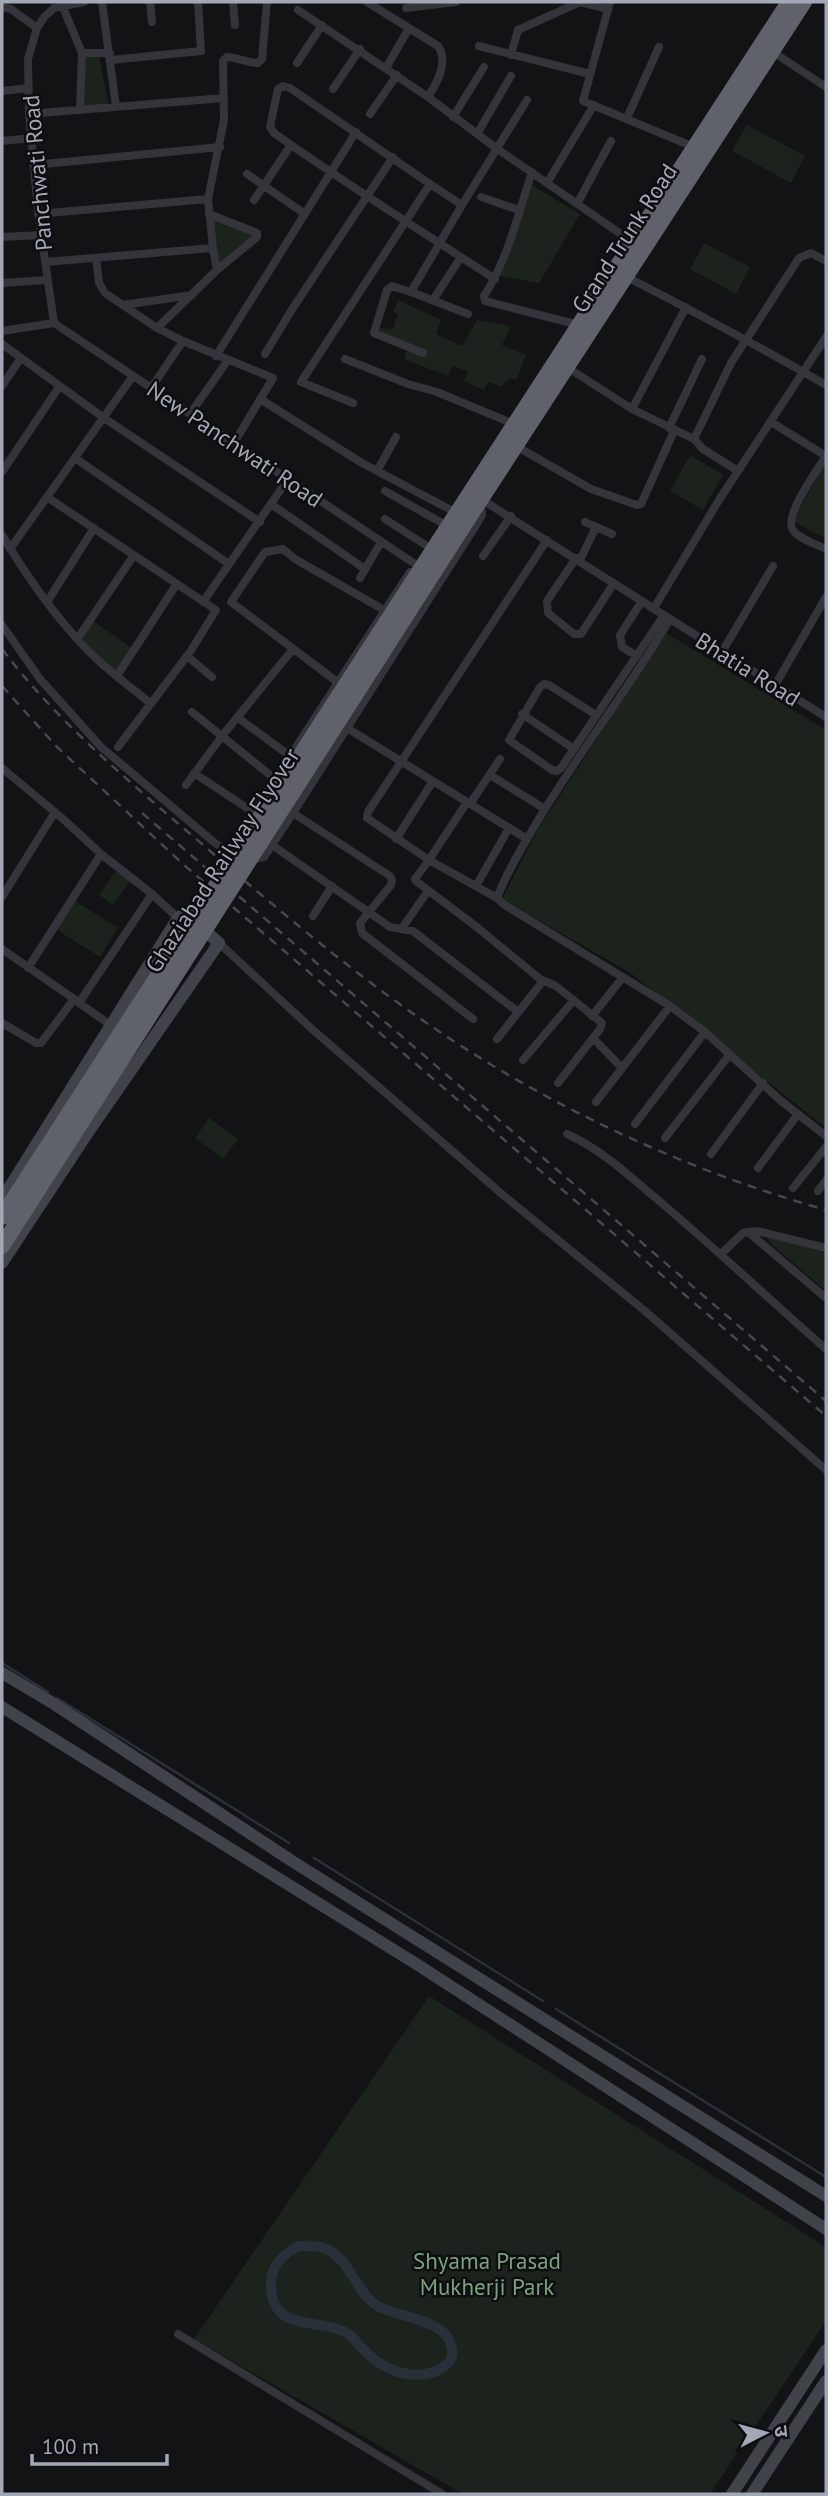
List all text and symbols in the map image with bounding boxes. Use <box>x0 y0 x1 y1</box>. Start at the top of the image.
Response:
street label: Panchwati Road <box>16 94 58 252</box>
street label: Grand Trunk Road <box>565 158 683 318</box>
street label: New Panchwati Road <box>142 375 328 513</box>
street label: Bhatia Road <box>690 626 806 712</box>
street label: Ghaziabad Railway Flyover <box>139 742 306 978</box>
park label: Shyama Prasad Mukherji Park <box>413 2246 561 2301</box>
north arrow <box>730 2398 800 2468</box>
scale bar <box>32 2422 166 2466</box>
text: उ <box>769 2424 795 2439</box>
text: 100 m <box>42 2433 99 2460</box>

